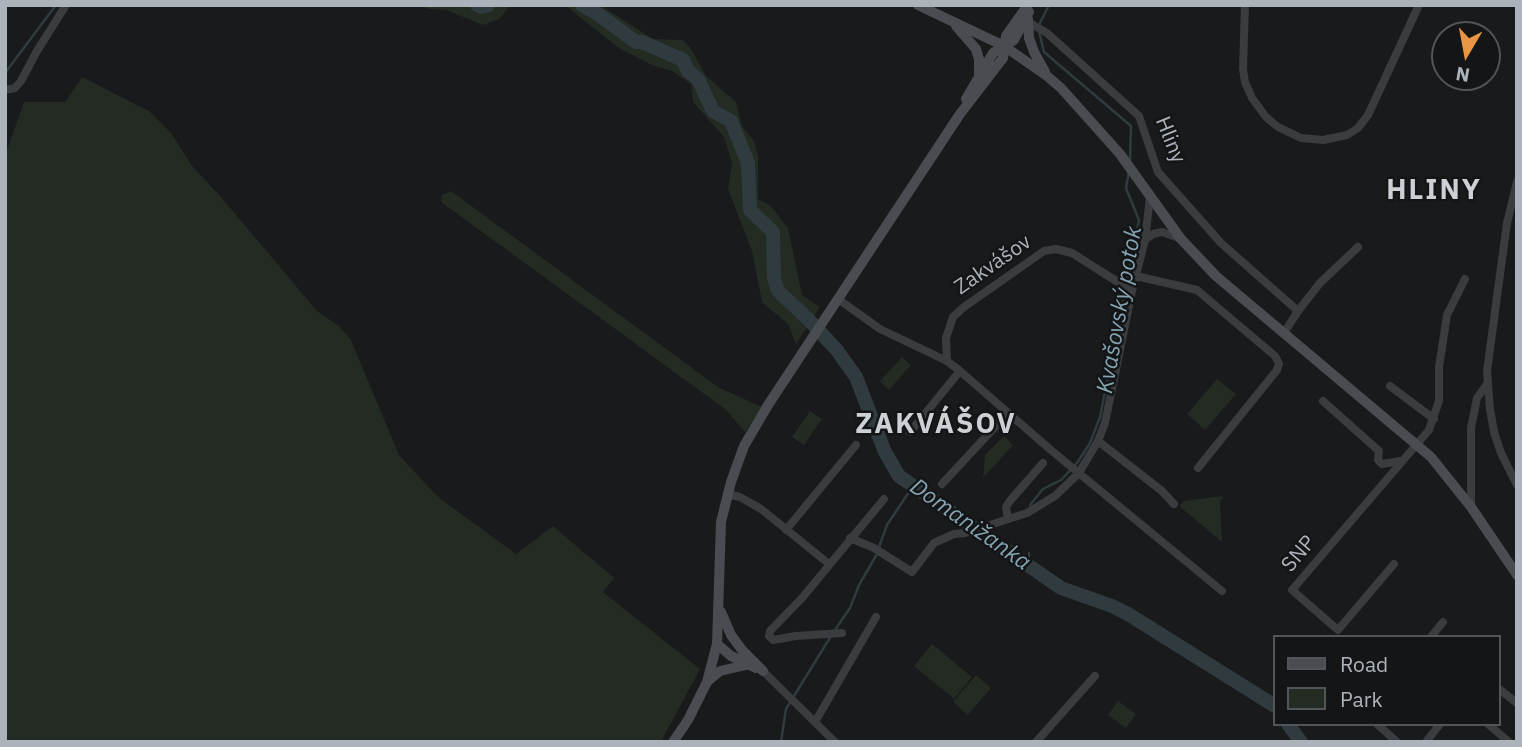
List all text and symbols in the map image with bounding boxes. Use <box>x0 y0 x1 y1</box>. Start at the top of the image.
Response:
north arrow <box>1431 21 1501 91</box>
text: N <box>1454 62 1472 88</box>
street label: Hliny <box>1149 113 1191 167</box>
district label: HLINY <box>1387 174 1481 208</box>
water label: Kvašovský potok <box>1092 224 1148 396</box>
street label: Zakvášov <box>950 230 1036 300</box>
district label: ZAKVÁŠOV <box>856 408 1016 442</box>
water label: Domanižanka <box>904 473 1036 577</box>
street label: SNP <box>1277 531 1321 577</box>
legend <box>1274 635 1501 726</box>
text: Road <box>1340 650 1388 678</box>
text: Park <box>1340 685 1383 713</box>

